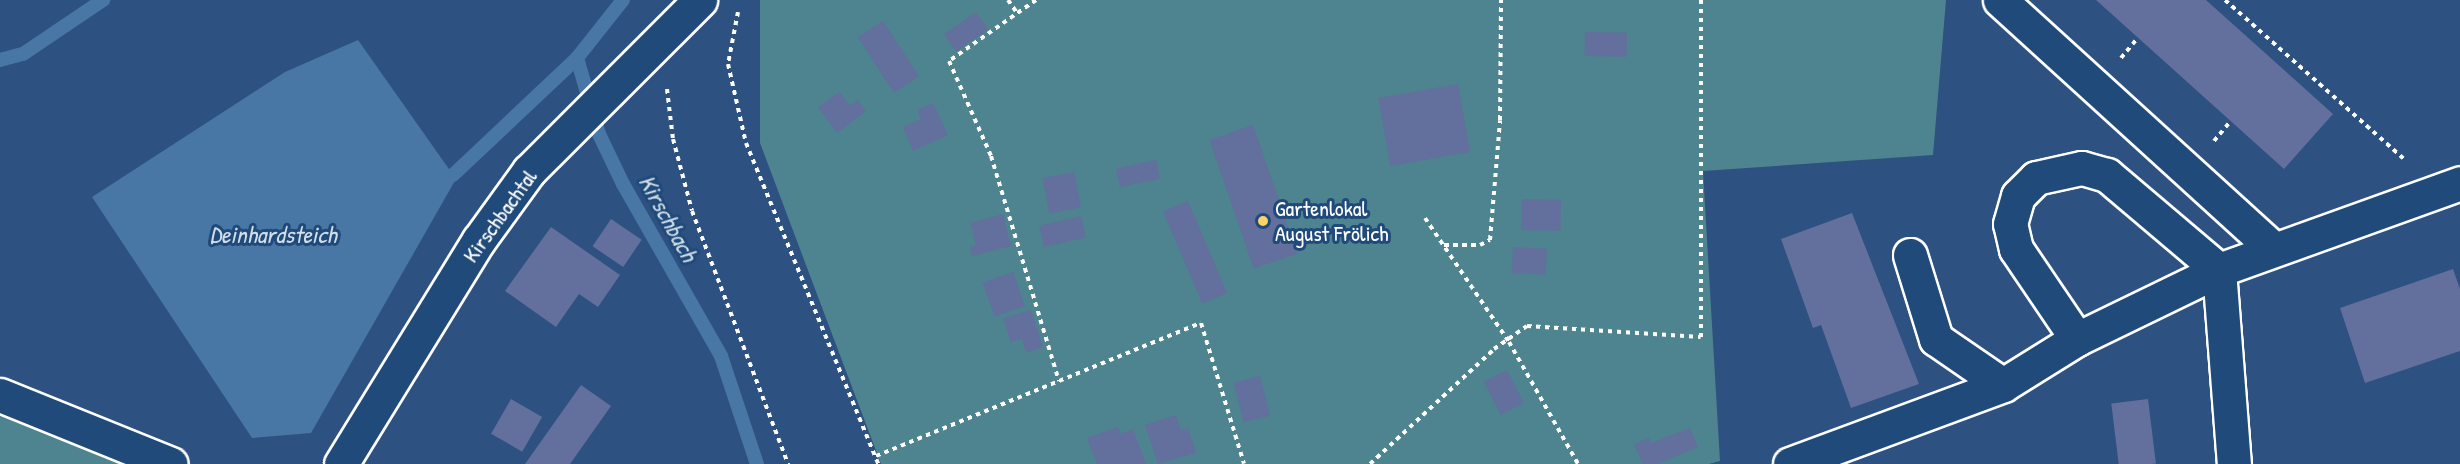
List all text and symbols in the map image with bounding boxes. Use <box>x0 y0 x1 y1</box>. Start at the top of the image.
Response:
street label: Kirschbachtal <box>457 164 543 268</box>
water label: Kirschbach <box>633 170 703 266</box>
place label: Gartenlokal August Frölich <box>1275 195 1388 246</box>
marker: Gartenlokal August Frölich <box>1256 214 1270 228</box>
water label: Deinhardsteich <box>209 221 337 249</box>

